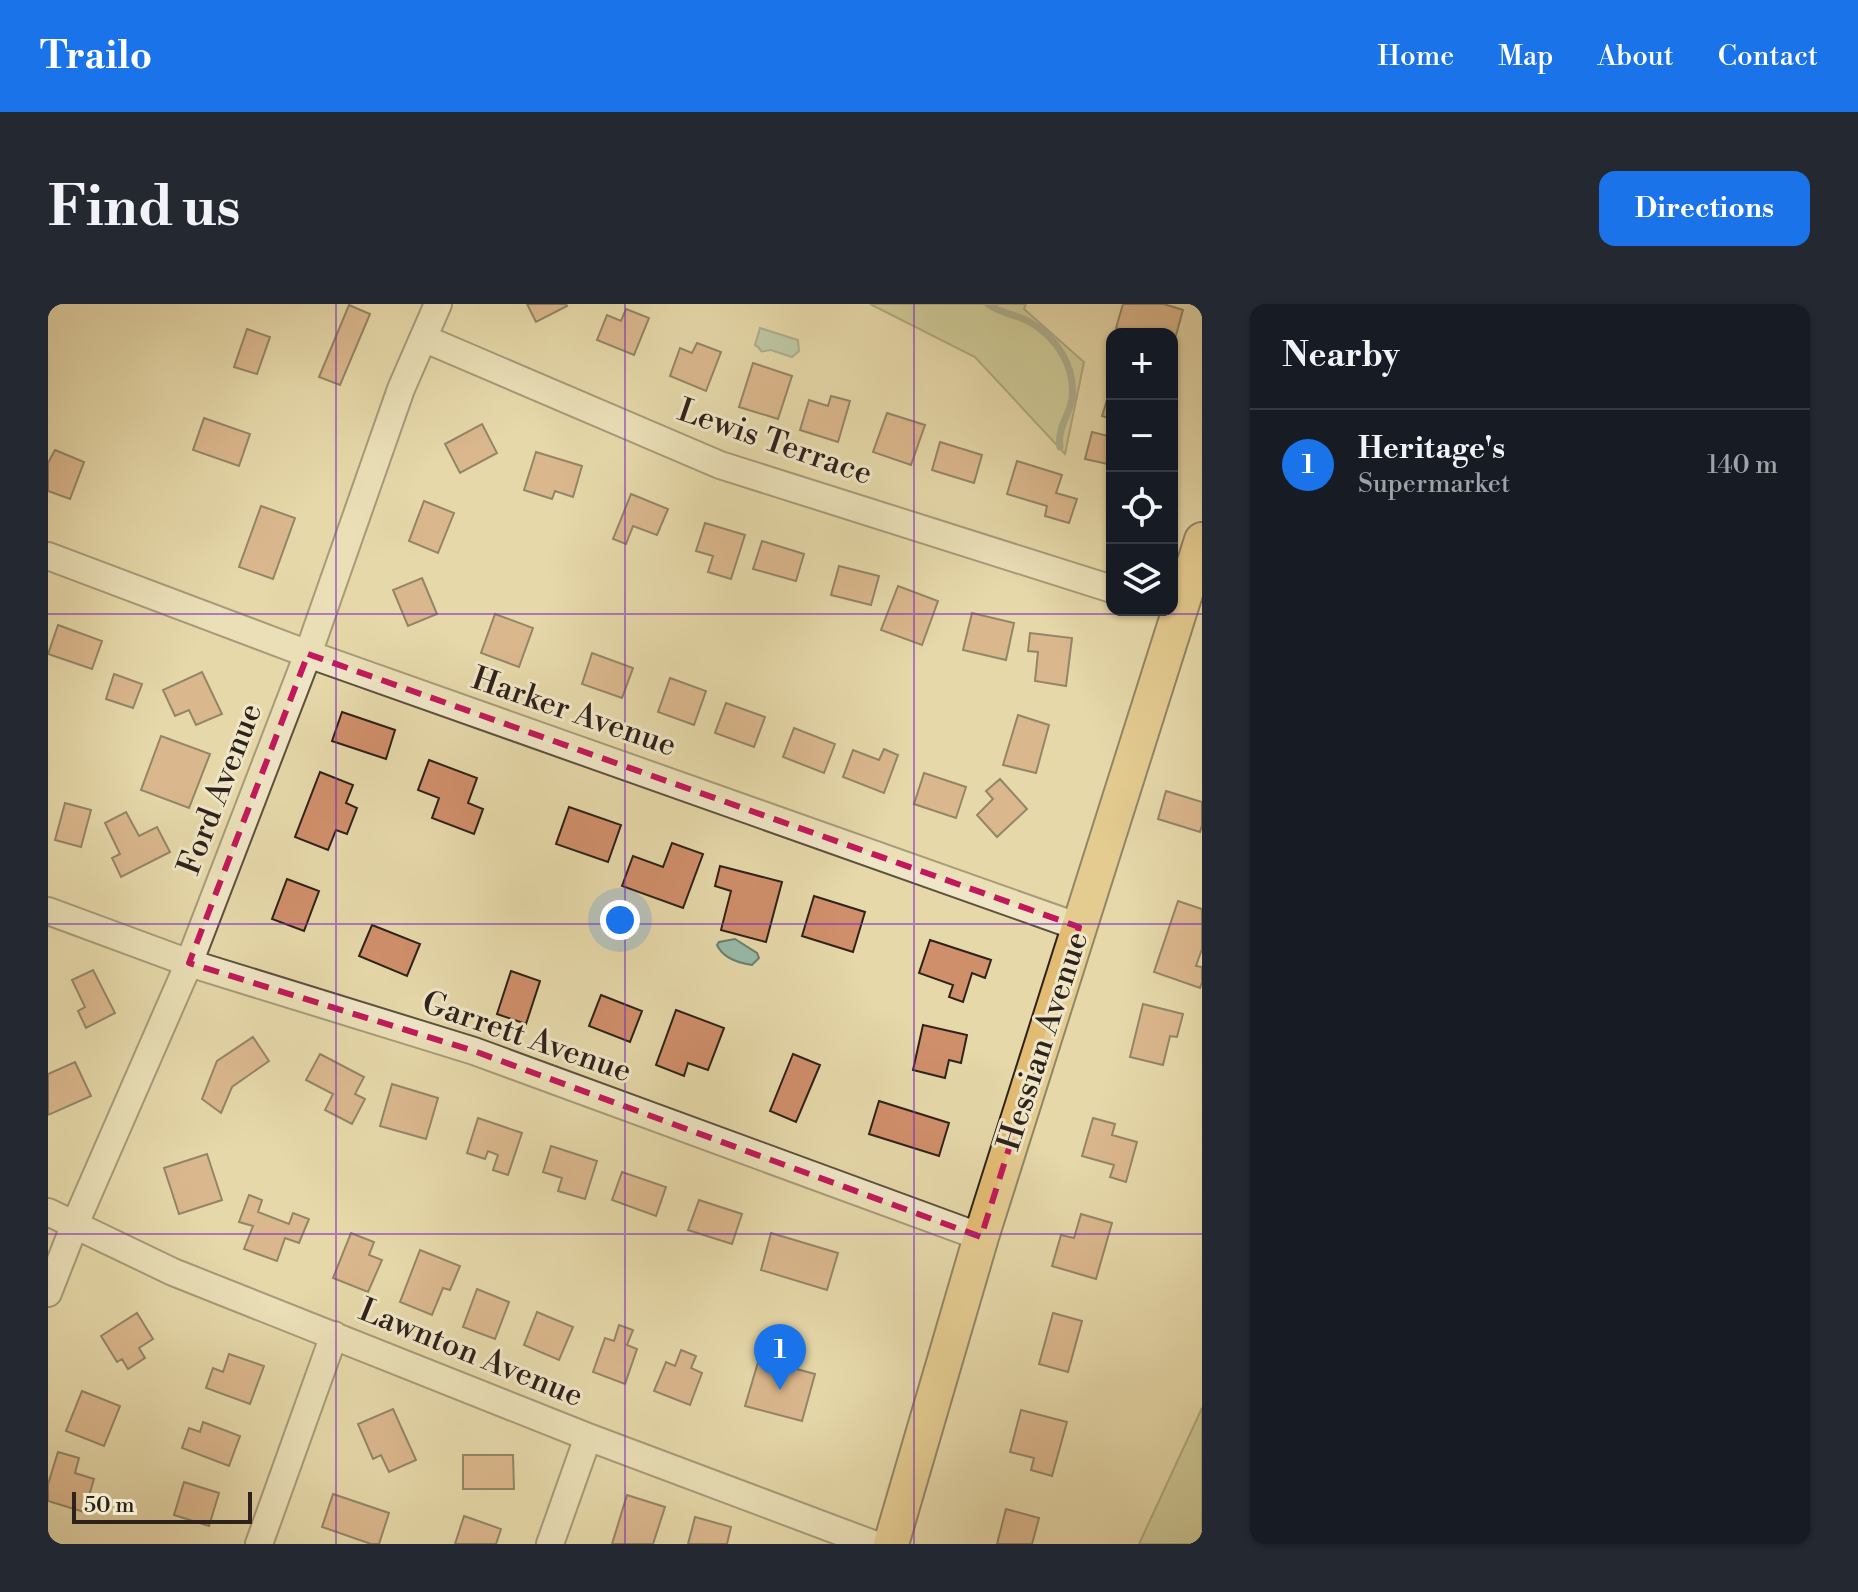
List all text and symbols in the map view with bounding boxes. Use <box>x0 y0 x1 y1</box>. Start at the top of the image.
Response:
text: Trailo <box>40 33 152 80</box>
text: Home <box>1378 39 1454 74</box>
text: Map <box>1498 39 1553 74</box>
text: About <box>1597 39 1674 74</box>
text: Contact <box>1718 39 1818 74</box>
button: Directions <box>1599 171 1810 246</box>
text: Find us <box>48 173 241 243</box>
map controls <box>1106 328 1178 616</box>
button: + <box>1106 328 1178 400</box>
text: Nearby <box>1282 335 1400 377</box>
street label: Lewis Terrace <box>673 390 877 494</box>
button: − <box>1106 400 1178 472</box>
text: Heritage's <box>1358 430 1505 468</box>
text: 1 <box>1302 449 1314 481</box>
text: 140 m <box>1707 449 1778 481</box>
text: Supermarket <box>1358 468 1510 500</box>
button: locate <box>1106 472 1178 544</box>
button: layers <box>1106 544 1178 616</box>
street label: Harker Avenue <box>466 658 682 766</box>
street label: Ford Avenue <box>169 698 271 880</box>
your location <box>600 900 640 940</box>
street label: Hessian Avenue <box>989 927 1097 1155</box>
street label: Garrett Avenue <box>417 982 637 1092</box>
street label: Lawnton Avenue <box>353 1290 589 1416</box>
pin: 1 <box>754 1324 806 1390</box>
scale bar <box>72 1488 252 1524</box>
text: 50 m <box>84 1492 135 1519</box>

